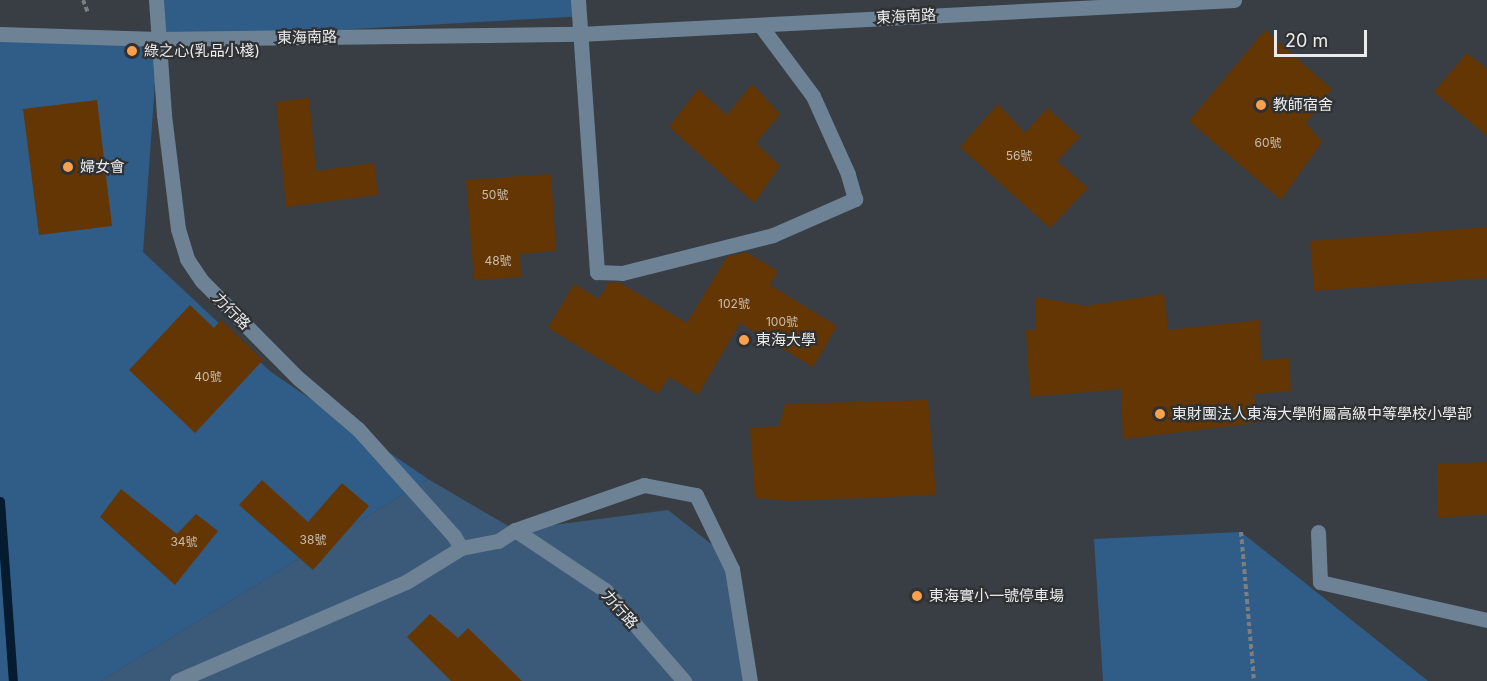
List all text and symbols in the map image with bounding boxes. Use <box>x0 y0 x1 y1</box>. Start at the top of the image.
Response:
street label: 東海南路 <box>876 5 936 27</box>
scale bar <box>1277 18 1370 56</box>
street label: 東海南路 <box>277 27 337 47</box>
text: 20 m <box>1285 30 1328 51</box>
place label: 綠之心(乳品小棧) <box>144 42 260 60</box>
marker: 綠之心(乳品小棧) <box>125 44 139 58</box>
place label: 教師宿舍 <box>1273 96 1333 114</box>
marker: 教師宿舍 <box>1254 98 1268 112</box>
house number: 60號 <box>1254 136 1282 150</box>
house number: 56號 <box>1006 149 1032 163</box>
place label: 婦女會 <box>80 158 125 176</box>
marker: 婦女會 <box>61 160 75 174</box>
house number: 50號 <box>482 188 508 202</box>
house number: 48號 <box>484 254 512 268</box>
street label: 力行路 <box>210 289 254 333</box>
house number: 102號 <box>718 297 750 311</box>
house number: 100號 <box>766 315 798 329</box>
place label: 東海大學 <box>756 331 816 349</box>
marker: 東海大學 <box>737 333 751 347</box>
house number: 40號 <box>194 370 222 384</box>
place label: 東財團法人東海大學附屬高級中等學校小學部 <box>1172 405 1472 423</box>
marker: 東財團法人東海大學附屬高級中等學校小學部 <box>1153 407 1167 421</box>
house number: 38號 <box>300 533 326 547</box>
house number: 34號 <box>170 535 198 549</box>
street label: 力行路 <box>598 586 642 632</box>
place label: 東海實小一號停車場 <box>929 587 1064 605</box>
marker: 東海實小一號停車場 <box>910 589 924 603</box>

